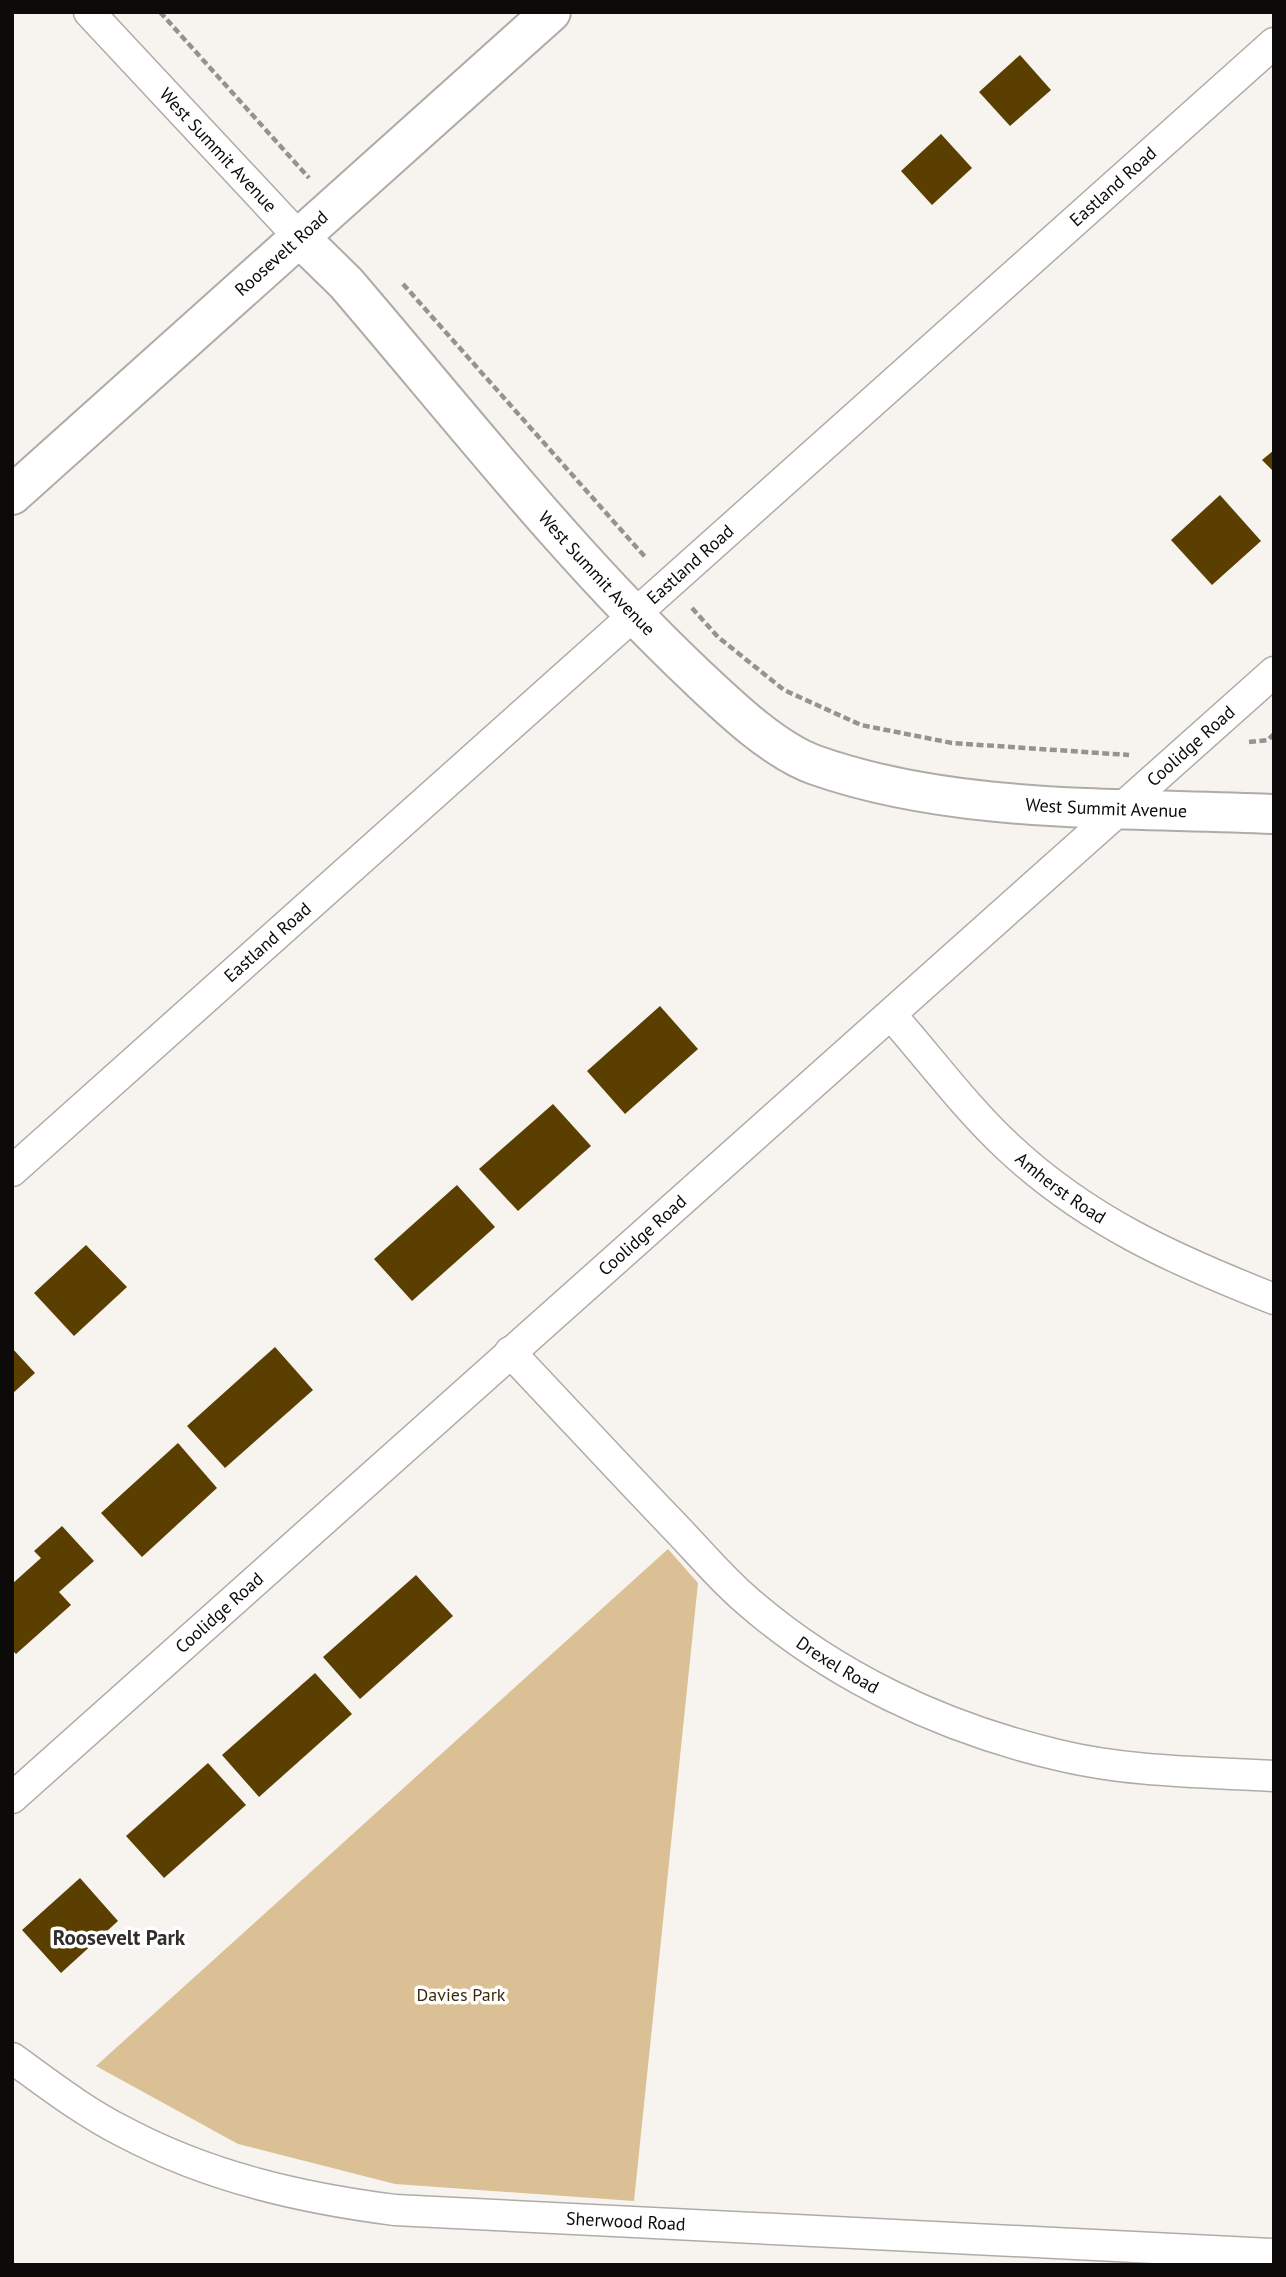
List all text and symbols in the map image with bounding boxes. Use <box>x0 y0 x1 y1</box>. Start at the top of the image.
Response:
street label: West Summit Avenue <box>155 83 282 217</box>
street label: Eastland Road <box>1065 141 1161 231</box>
street label: Roosevelt Road <box>230 205 333 301</box>
street label: West Summit Avenue <box>534 506 660 640</box>
street label: Eastland Road <box>642 519 738 609</box>
street label: Coolidge Road <box>1142 700 1240 791</box>
street label: West Summit Avenue <box>1025 793 1187 822</box>
street label: Eastland Road <box>219 897 316 987</box>
street label: Amherst Road <box>1011 1147 1110 1229</box>
street label: Coolidge Road <box>593 1190 691 1280</box>
street label: Coolidge Road <box>170 1567 268 1658</box>
street label: Drexel Road <box>792 1631 883 1699</box>
district label: Roosevelt Park <box>53 1924 186 1951</box>
park label: Davies Park <box>417 1983 506 2006</box>
street label: Sherwood Road <box>565 2207 686 2236</box>

